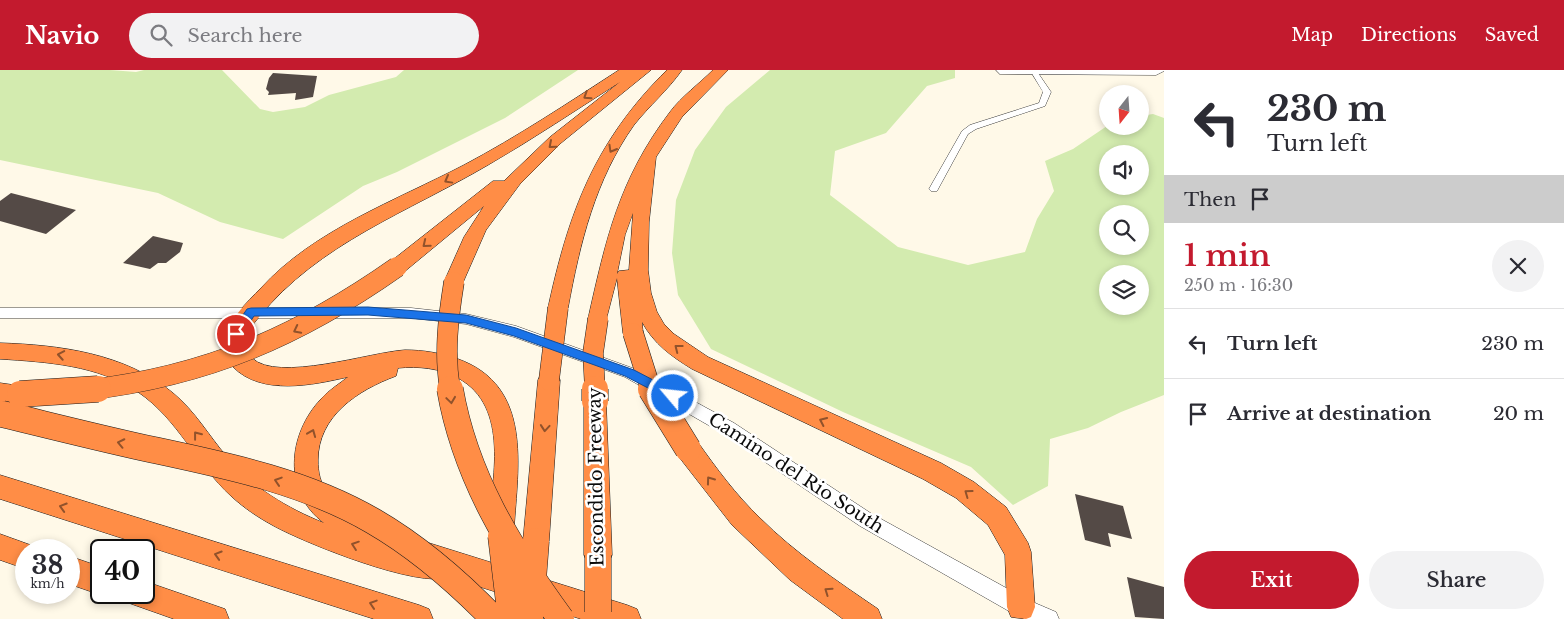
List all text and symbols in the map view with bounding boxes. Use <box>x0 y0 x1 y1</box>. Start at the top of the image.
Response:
search box <box>129 13 479 58</box>
text: Navio <box>25 21 99 50</box>
icon: search <box>147 21 175 49</box>
text: Search here <box>187 24 302 47</box>
text: Map <box>1291 24 1333 46</box>
text: Directions <box>1361 24 1457 46</box>
text: Saved <box>1485 24 1539 46</box>
north arrow <box>1099 85 1149 135</box>
map controls <box>1099 85 1149 315</box>
text: 230 m <box>1267 87 1387 130</box>
one-way arrow <box>583 90 592 100</box>
icon: left <box>1184 90 1249 155</box>
text: Turn left <box>1267 130 1367 157</box>
one-way arrow <box>549 139 558 148</box>
one-way arrow <box>609 143 619 152</box>
button: sound <box>1099 145 1149 195</box>
one-way arrow <box>444 174 453 184</box>
icon: arrive <box>1246 185 1274 213</box>
text: Then <box>1184 188 1236 211</box>
button: search <box>1099 205 1149 255</box>
text: 1 min <box>1184 237 1270 274</box>
one-way arrow <box>422 238 431 247</box>
button: close <box>1492 240 1544 292</box>
button: layers <box>1099 265 1149 315</box>
text: 250 m · 16:30 <box>1184 275 1293 295</box>
pin <box>215 313 257 355</box>
icon: arrive <box>222 320 250 348</box>
one-way arrow <box>293 324 302 334</box>
icon: left <box>1184 330 1212 358</box>
text: Turn left <box>1227 332 1318 355</box>
text: 230 m <box>1481 332 1544 355</box>
one-way arrow <box>674 345 683 354</box>
one-way arrow <box>56 351 65 361</box>
position arrow <box>646 369 698 421</box>
street label: Escondido Freeway <box>583 387 609 567</box>
one-way arrow <box>445 396 456 404</box>
icon: arrive <box>1184 400 1212 428</box>
text: Arrive at destination <box>1227 402 1431 425</box>
text: 20 m <box>1493 402 1544 425</box>
street label: Camino del Rio South <box>704 408 888 538</box>
one-way arrow <box>819 416 828 427</box>
one-way arrow <box>539 425 550 433</box>
one-way arrow <box>306 429 316 437</box>
one-way arrow <box>194 431 203 441</box>
one-way arrow <box>116 438 125 449</box>
one-way arrow <box>707 476 717 485</box>
one-way arrow <box>275 477 283 487</box>
one-way arrow <box>964 490 974 499</box>
one-way arrow <box>59 502 67 512</box>
speed limit sign: 40 <box>90 539 155 604</box>
one-way arrow <box>351 541 360 551</box>
text: 38 <box>32 550 63 581</box>
one-way arrow <box>214 550 223 560</box>
button: Exit <box>1184 551 1359 609</box>
button: Share <box>1369 551 1544 609</box>
text: km/h <box>30 576 65 591</box>
one-way arrow <box>824 588 834 597</box>
one-way arrow <box>369 600 377 610</box>

